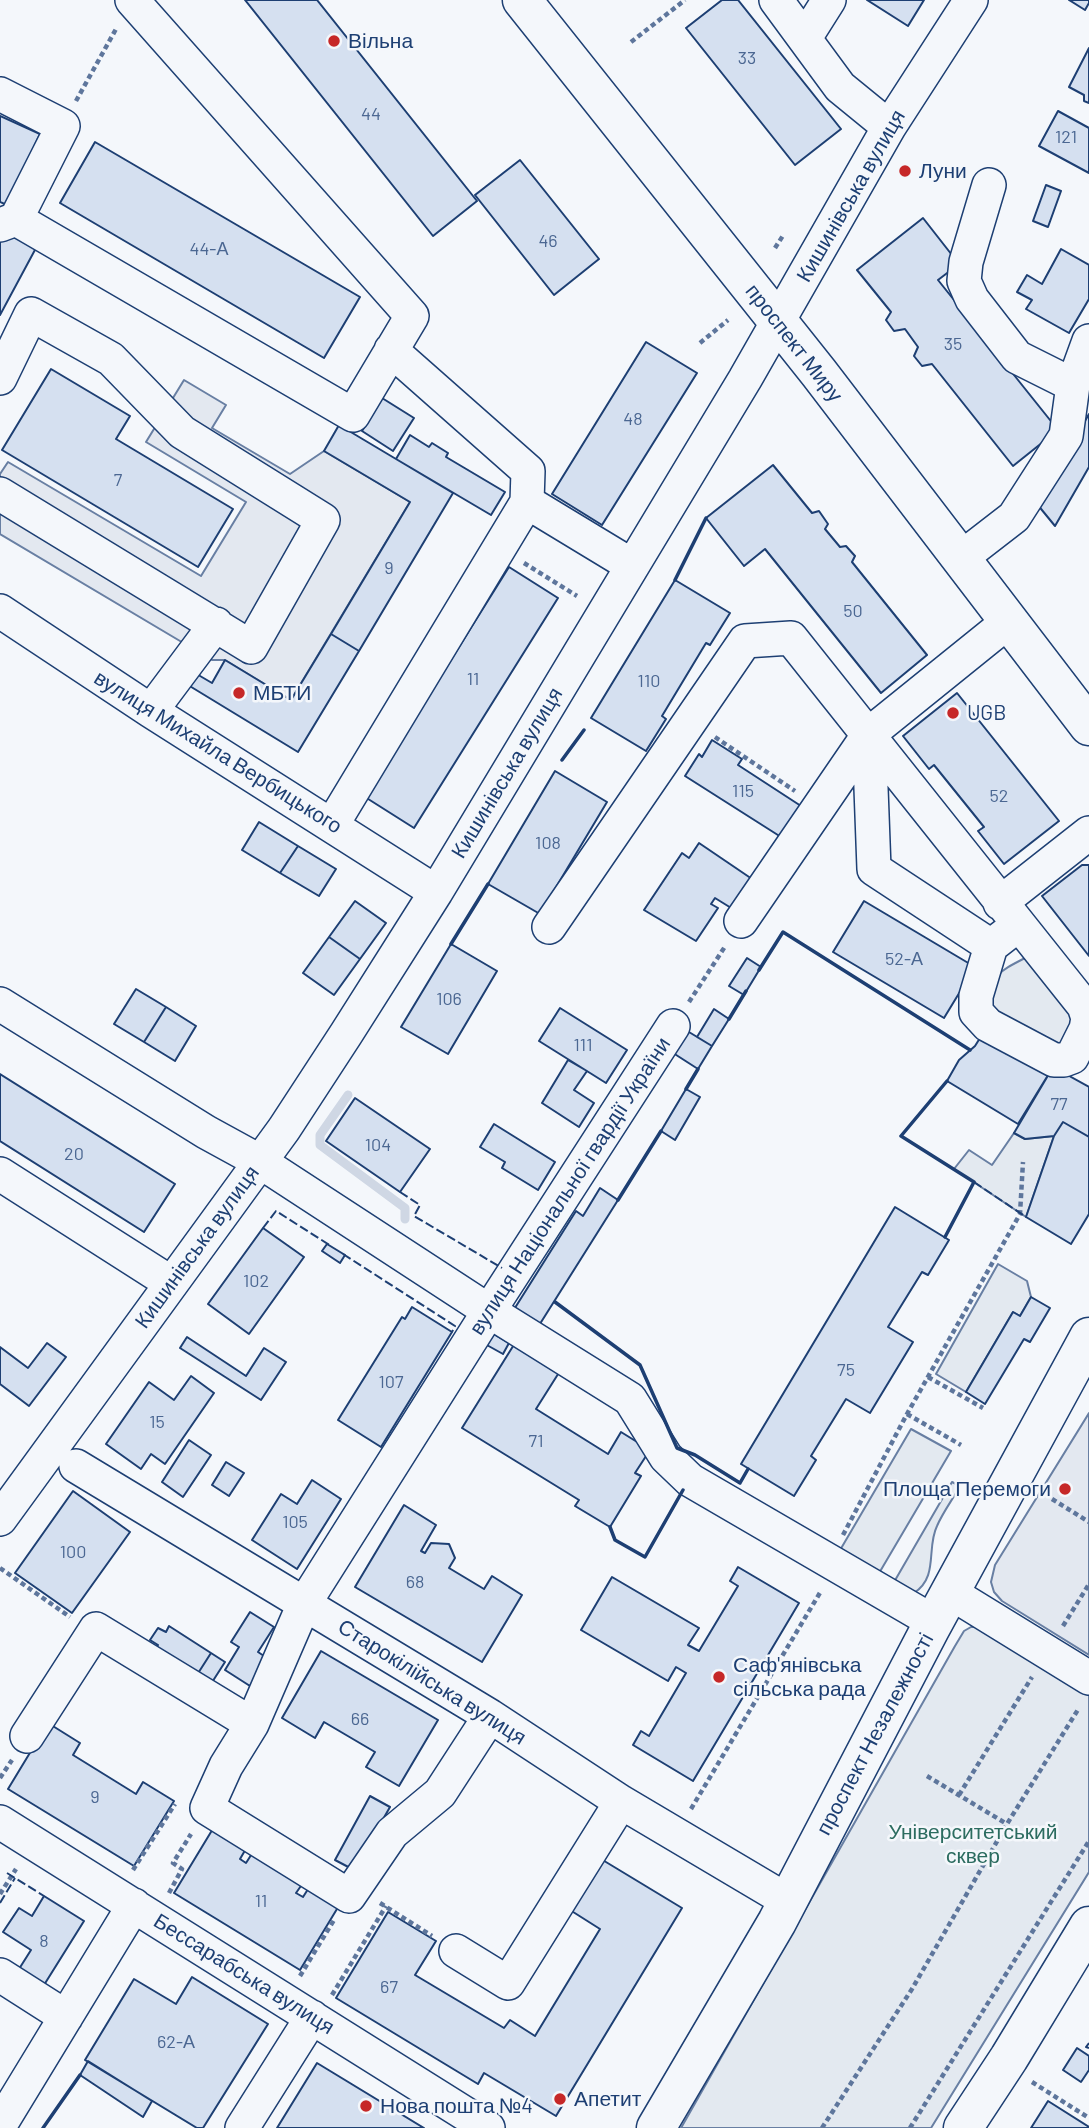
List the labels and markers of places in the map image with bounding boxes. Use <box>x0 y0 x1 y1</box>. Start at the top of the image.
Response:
place label: Вільна <box>348 28 413 54</box>
marker: Вільна <box>326 33 342 49</box>
place label: Луни <box>919 158 967 184</box>
marker: Луни <box>897 163 913 179</box>
place label: МБТИ <box>253 680 311 706</box>
marker: МБТИ <box>231 685 247 701</box>
place label: UGB <box>967 700 1006 726</box>
marker: UGB <box>945 705 961 721</box>
place label: Площа Перемоги <box>883 1476 1051 1502</box>
marker: Площа Перемоги <box>1057 1481 1073 1497</box>
place label: Саф'янівська сільська рада <box>733 1652 866 1702</box>
marker: Саф'янівська сільська рада <box>711 1669 727 1685</box>
place label: Апетит <box>574 2086 641 2112</box>
marker: Апетит <box>552 2091 568 2107</box>
place label: Нова пошта №4 <box>380 2093 533 2119</box>
marker: Нова пошта №4 <box>358 2098 374 2114</box>

